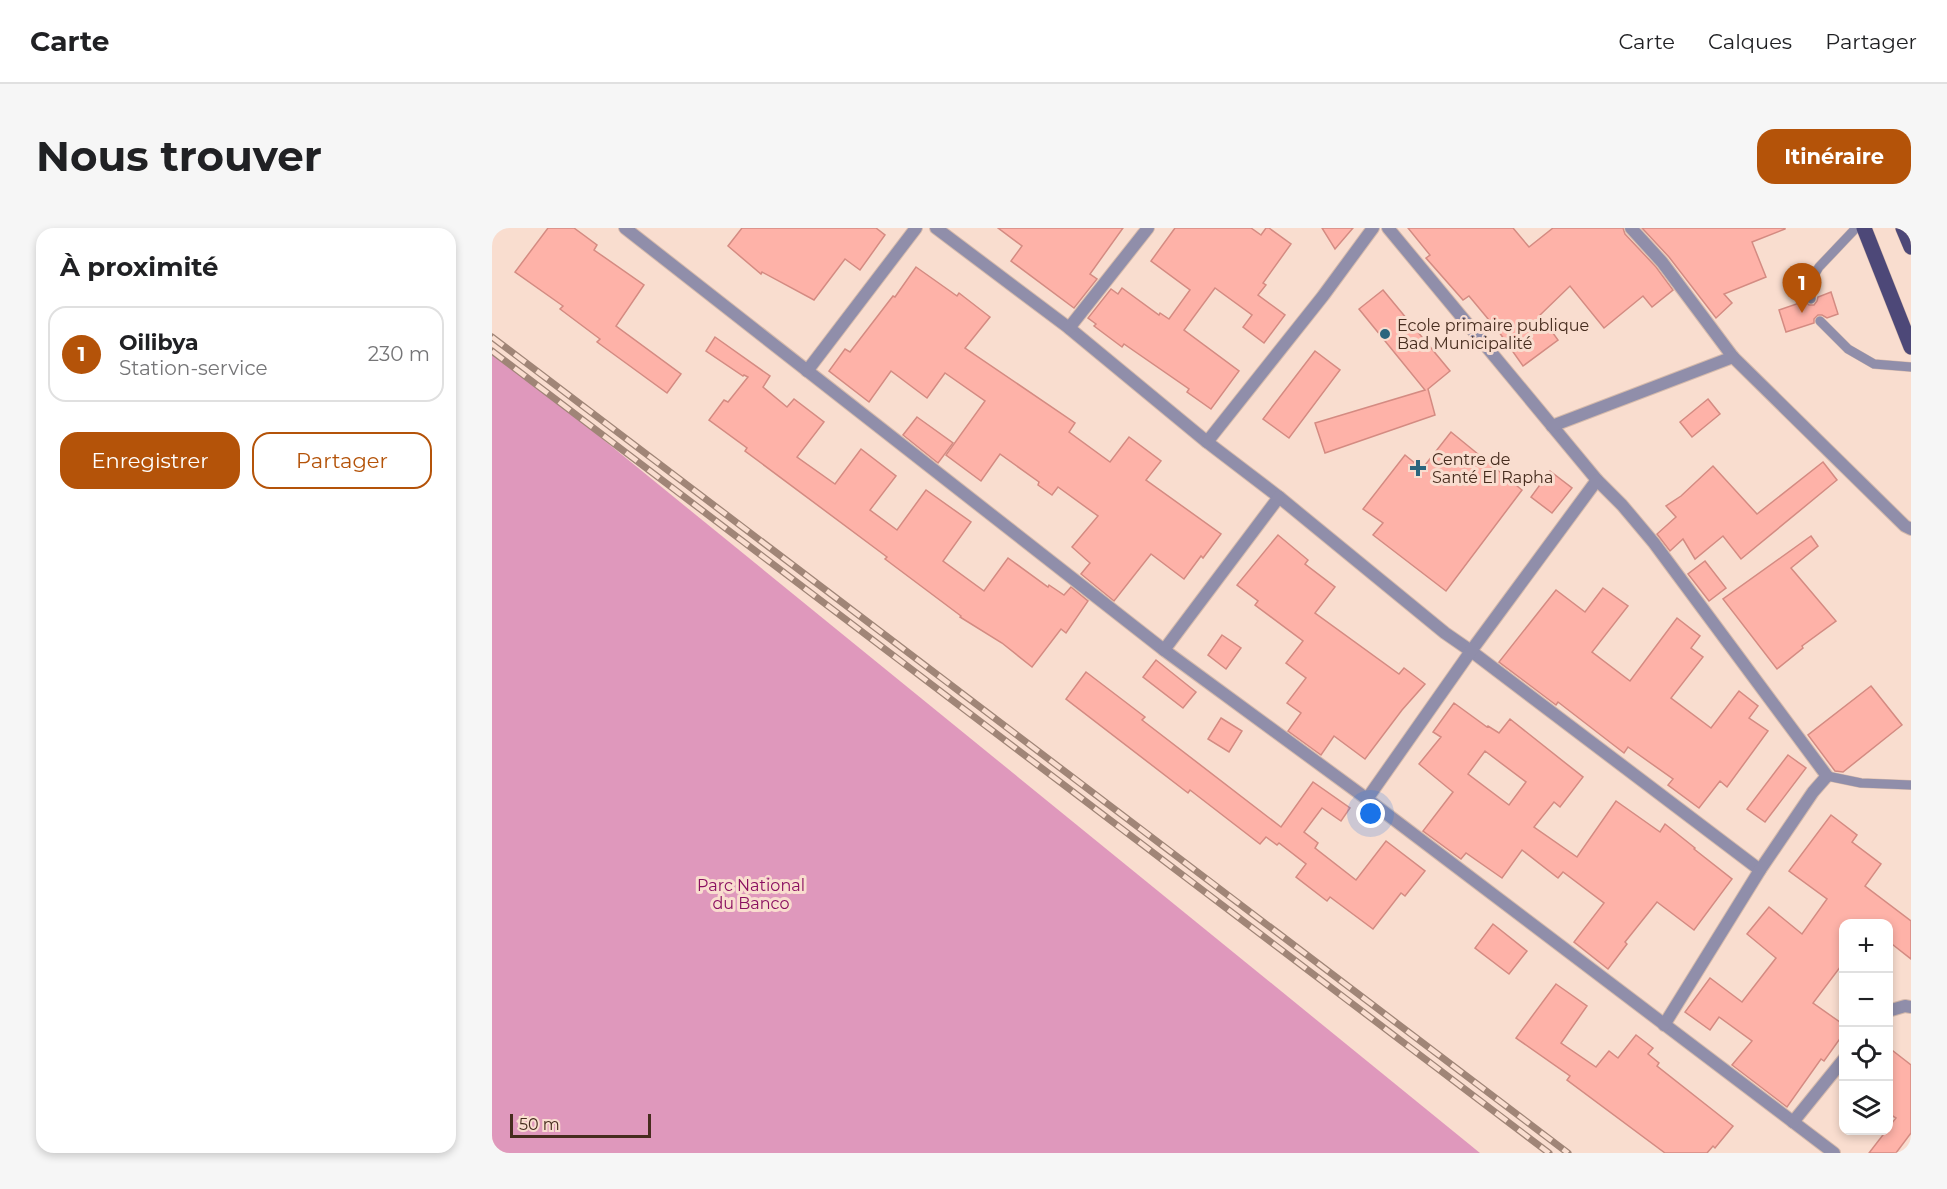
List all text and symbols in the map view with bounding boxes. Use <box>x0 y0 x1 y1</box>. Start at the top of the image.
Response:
text: Carte <box>30 24 109 58</box>
text: Carte <box>1618 29 1675 54</box>
text: Calques <box>1708 29 1792 54</box>
text: Partager <box>1825 29 1917 54</box>
button: Itinéraire <box>1757 129 1911 184</box>
text: Nous trouver <box>36 130 322 182</box>
text: À proximité <box>60 251 219 283</box>
pin: 1 <box>1782 264 1822 313</box>
place label: Ecole primaire publique Bad Municipalité <box>1397 316 1589 353</box>
marker: Ecole primaire publique Bad Municipalité <box>1378 327 1392 341</box>
text: Oilibya <box>119 329 199 356</box>
text: 1 <box>78 342 85 366</box>
text: 230 m <box>368 342 430 366</box>
text: Station-service <box>119 356 268 380</box>
button: Enregistrer <box>60 432 240 489</box>
button: Partager <box>252 432 432 489</box>
place label: Centre de Santé El Rapha <box>1432 450 1553 487</box>
marker: Centre de Santé El Rapha <box>1409 459 1427 477</box>
your location <box>1356 799 1385 828</box>
park label: Parc National du Banco <box>697 876 805 913</box>
map controls <box>1839 919 1893 1135</box>
button: + <box>1839 919 1893 973</box>
button: − <box>1839 973 1893 1027</box>
button: locate <box>1839 1027 1893 1081</box>
button: layers <box>1839 1081 1893 1135</box>
scale bar <box>510 1111 651 1138</box>
text: 50 m <box>519 1115 560 1134</box>

